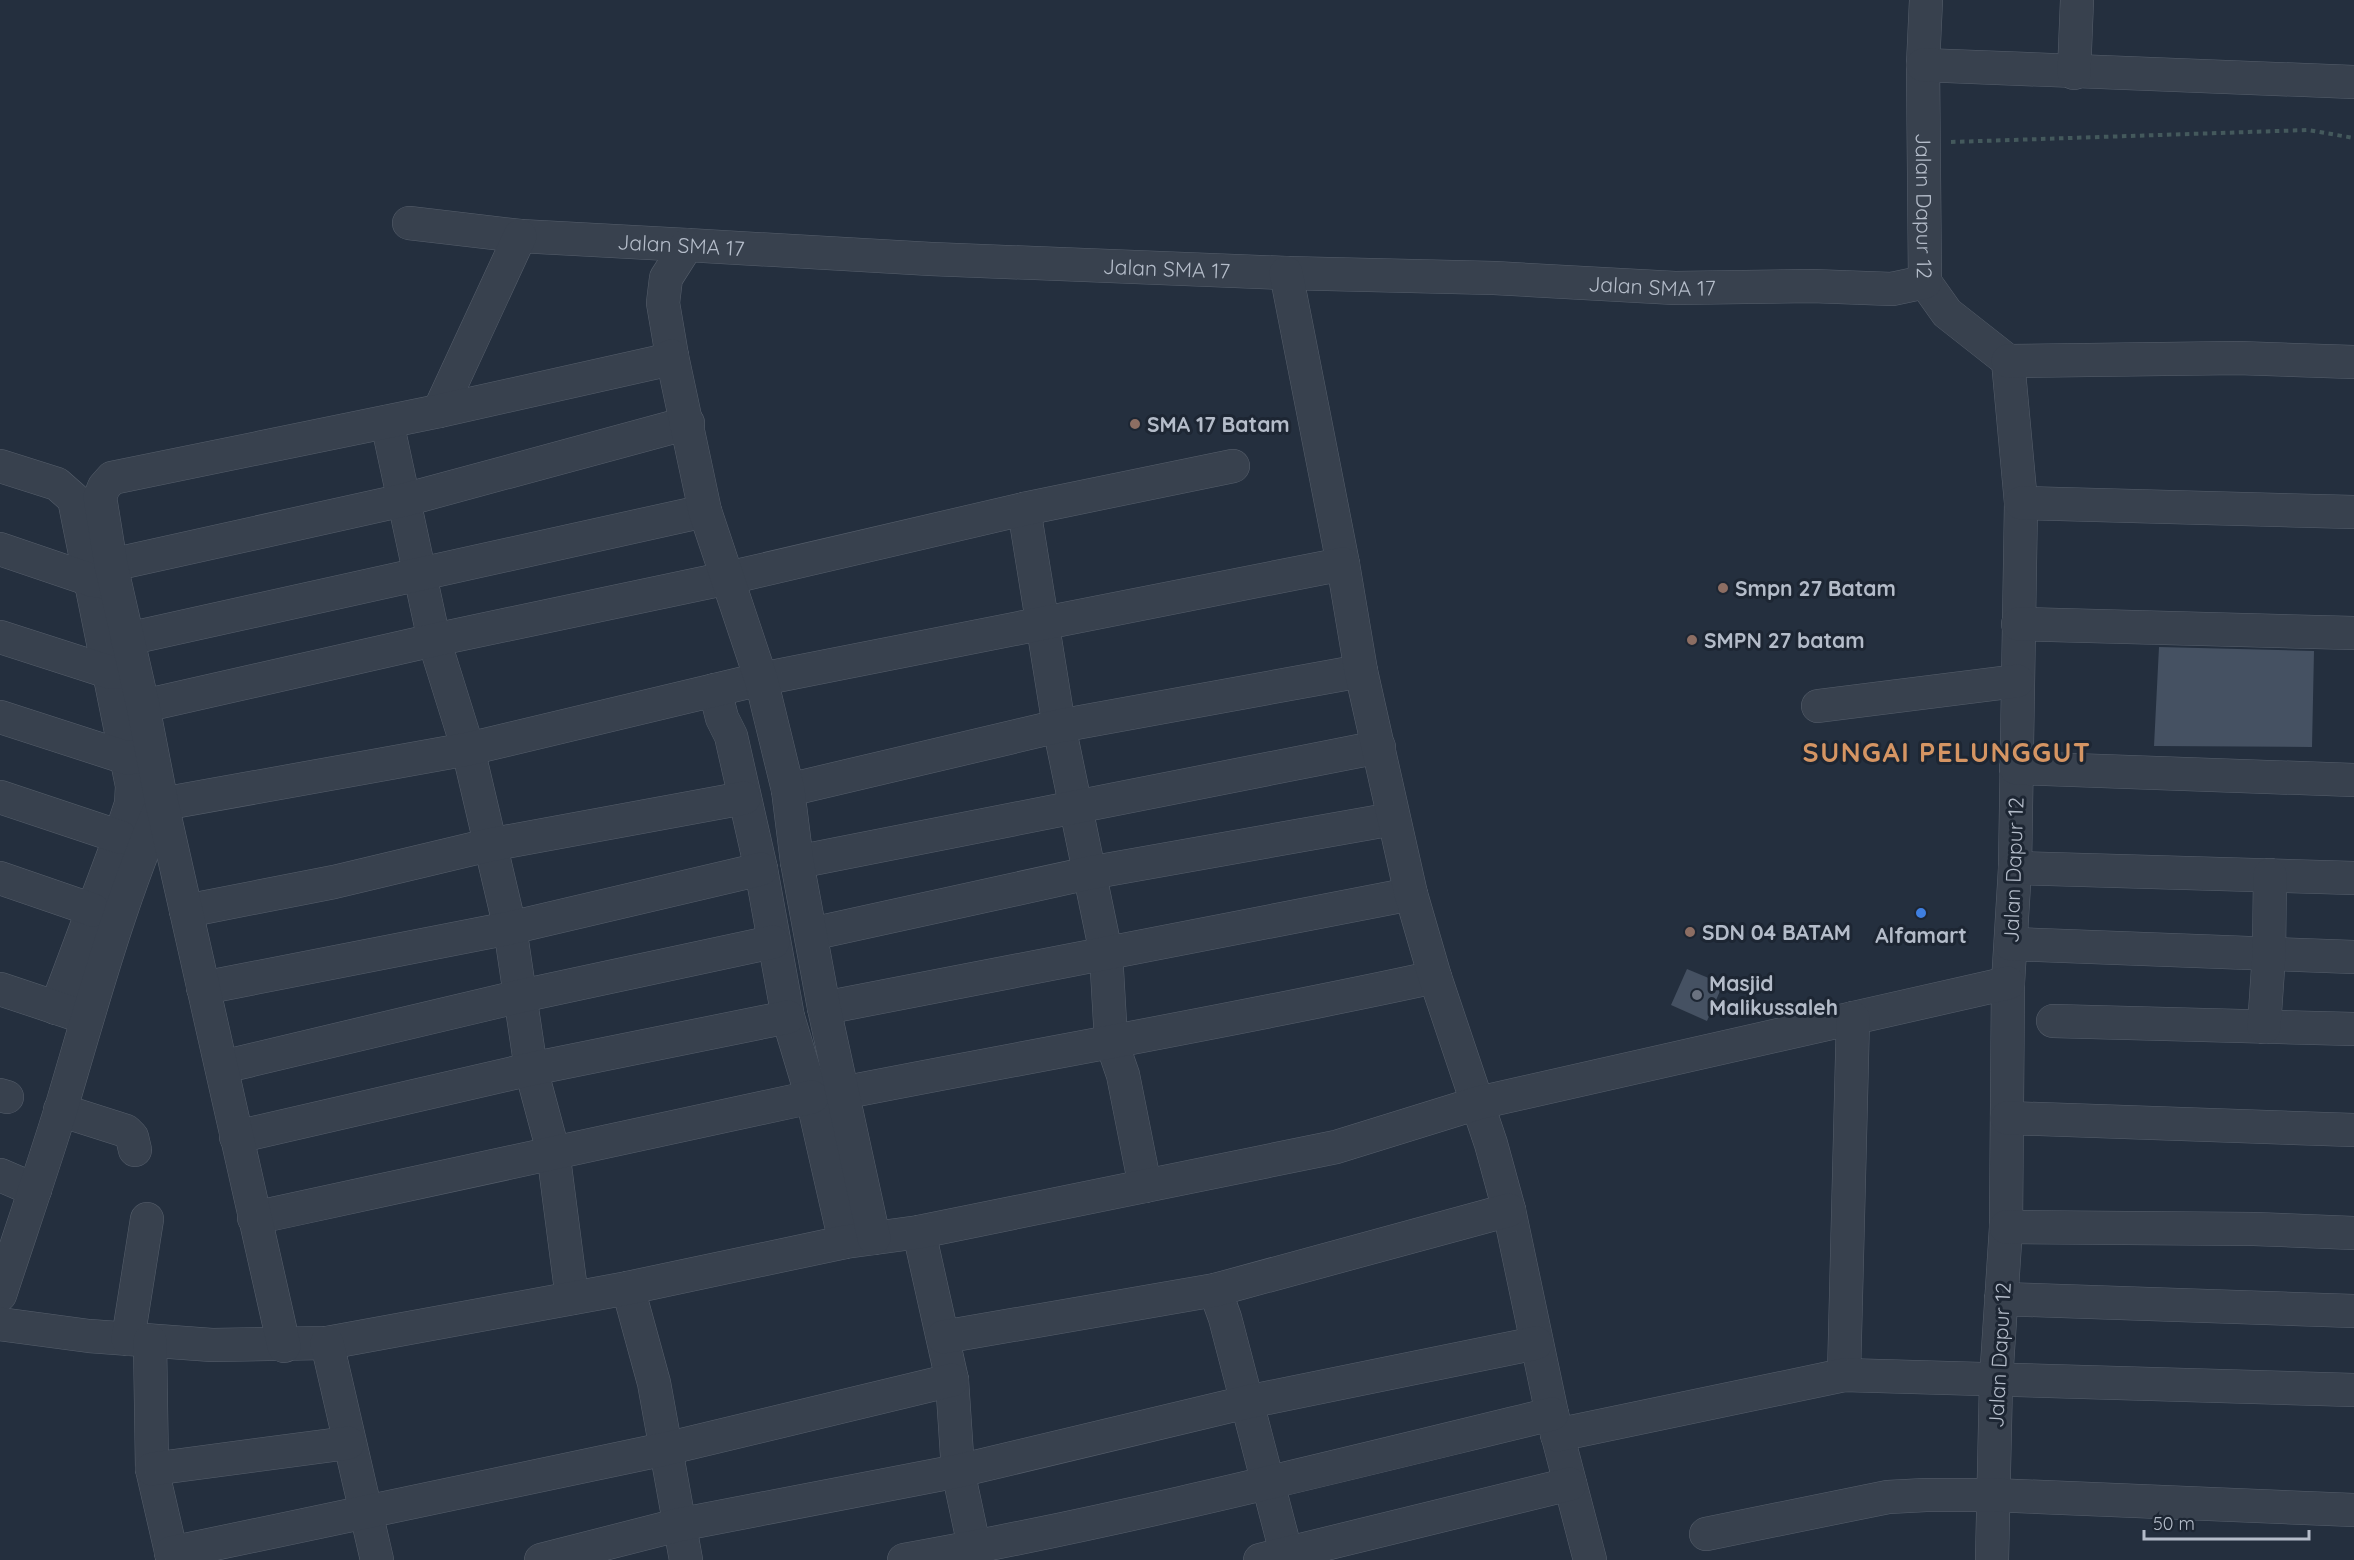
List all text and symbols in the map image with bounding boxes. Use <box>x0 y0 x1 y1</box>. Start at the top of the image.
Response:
street label: Jalan Dapur 12 <box>1911 133 1938 279</box>
street label: Jalan SMA 17 <box>617 228 746 261</box>
street label: Jalan SMA 17 <box>1102 253 1231 284</box>
street label: Jalan SMA 17 <box>1588 270 1716 301</box>
place label: SMA 17 Batam <box>1147 411 1290 437</box>
marker: SMA 17 Batam <box>1128 417 1142 431</box>
place label: Smpn 27 Batam <box>1735 575 1896 601</box>
marker: Smpn 27 Batam <box>1716 581 1730 595</box>
place label: SMPN 27 batam <box>1704 627 1865 653</box>
marker: SMPN 27 batam <box>1685 633 1699 647</box>
district label: SUNGAI PELUNGGUT <box>1803 735 2091 769</box>
street label: Jalan Dapur 12 <box>1997 797 2029 943</box>
marker: Alfamart <box>1914 906 1928 920</box>
place label: SDN 04 BATAM <box>1702 919 1851 945</box>
place label: Alfamart <box>1875 922 1967 948</box>
marker: SDN 04 BATAM <box>1683 925 1697 939</box>
place label: Masjid Malikussaleh <box>1709 970 1838 1020</box>
marker: Masjid Malikussaleh <box>1690 988 1704 1002</box>
street label: Jalan Dapur 12 <box>1982 1281 2016 1429</box>
scale bar <box>2144 1503 2309 1541</box>
text: 50 m <box>2153 1512 2195 1535</box>

